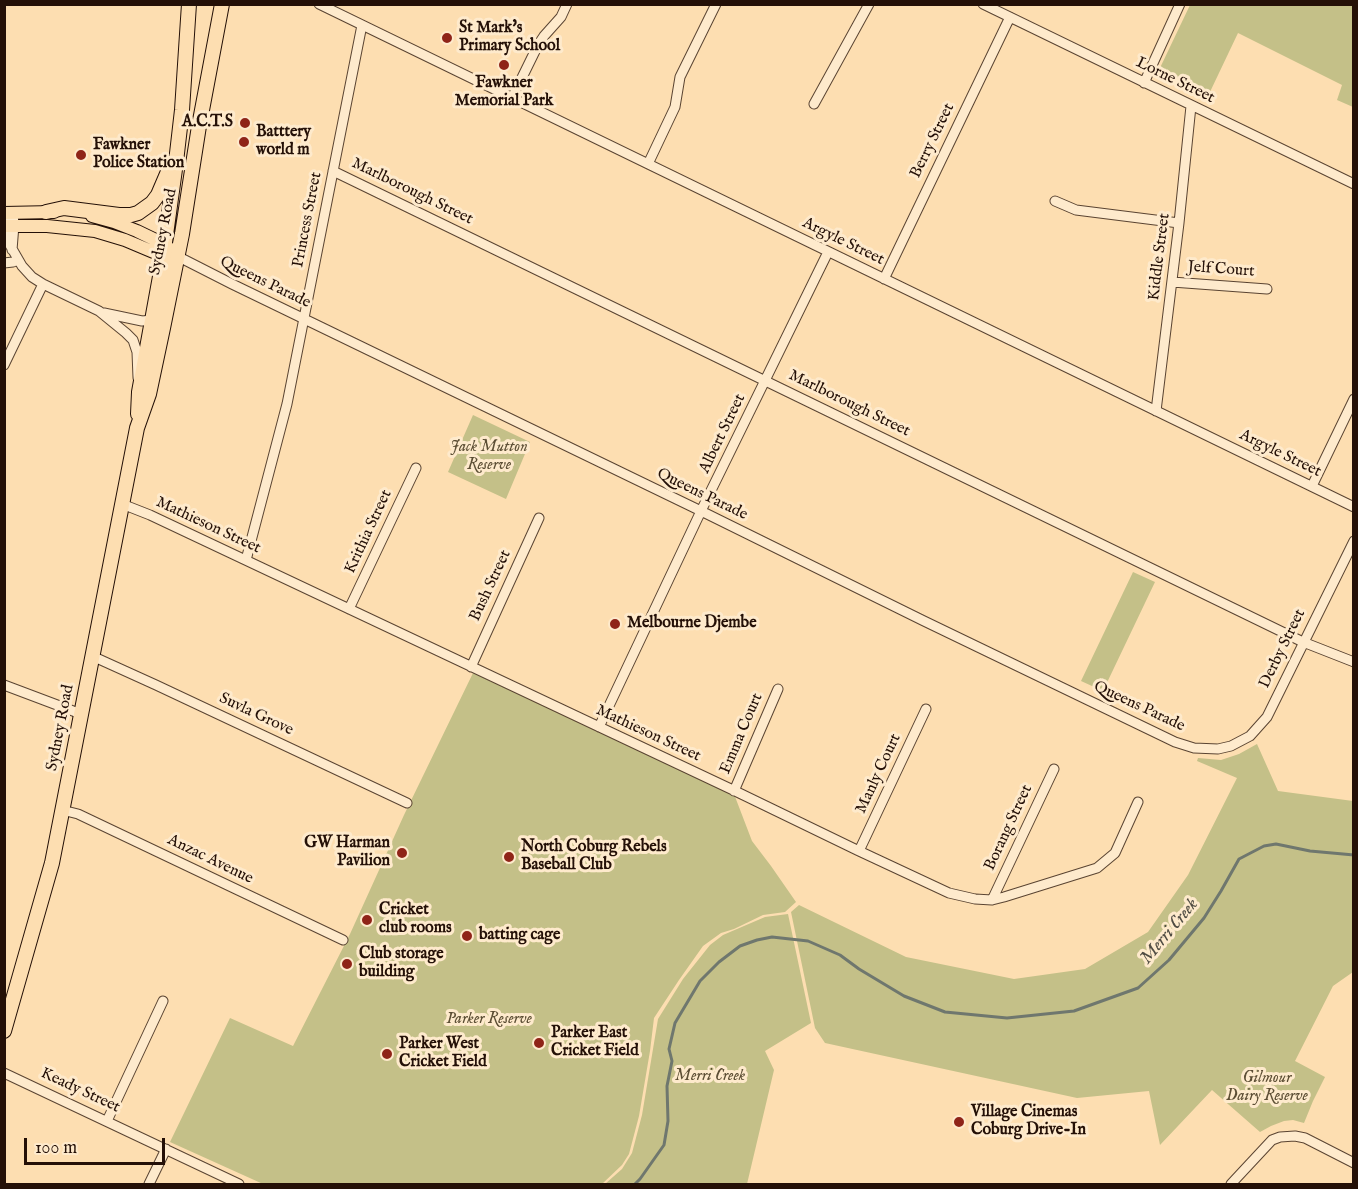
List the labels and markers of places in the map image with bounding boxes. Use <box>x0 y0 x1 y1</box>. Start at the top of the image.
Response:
place label: St Mark's Primary School <box>459 19 560 57</box>
marker: St Mark's Primary School <box>440 31 454 45</box>
marker: Fawkner Memorial Park <box>497 58 511 72</box>
place label: Fawkner Memorial Park <box>455 74 553 112</box>
place label: A.C.T.S <box>182 113 233 133</box>
marker: A.C.T.S <box>238 116 252 130</box>
place label: Batttery world m <box>256 123 311 161</box>
marker: Batttery world m <box>237 135 251 149</box>
place label: Fawkner Police Station <box>93 136 184 174</box>
marker: Fawkner Police Station <box>74 148 88 162</box>
place label: Melbourne Djembe <box>627 614 756 634</box>
marker: Melbourne Djembe <box>608 617 622 631</box>
place label: GW Harman Pavilion <box>304 834 390 872</box>
place label: North Coburg Rebels Baseball Club <box>521 838 667 876</box>
marker: GW Harman Pavilion <box>395 846 409 860</box>
marker: North Coburg Rebels Baseball Club <box>502 850 516 864</box>
place label: Cricket club rooms <box>379 901 452 939</box>
marker: Cricket club rooms <box>360 913 374 927</box>
place label: batting cage <box>479 926 560 946</box>
marker: batting cage <box>460 929 474 943</box>
place label: Club storage building <box>359 945 444 983</box>
marker: Club storage building <box>340 957 354 971</box>
place label: Parker East Cricket Field <box>551 1024 639 1062</box>
place label: Parker West Cricket Field <box>399 1035 487 1073</box>
marker: Parker East Cricket Field <box>532 1036 546 1050</box>
marker: Parker West Cricket Field <box>380 1047 394 1061</box>
place label: Village Cinemas Coburg Drive-In <box>971 1103 1086 1141</box>
marker: Village Cinemas Coburg Drive-In <box>952 1115 966 1129</box>

